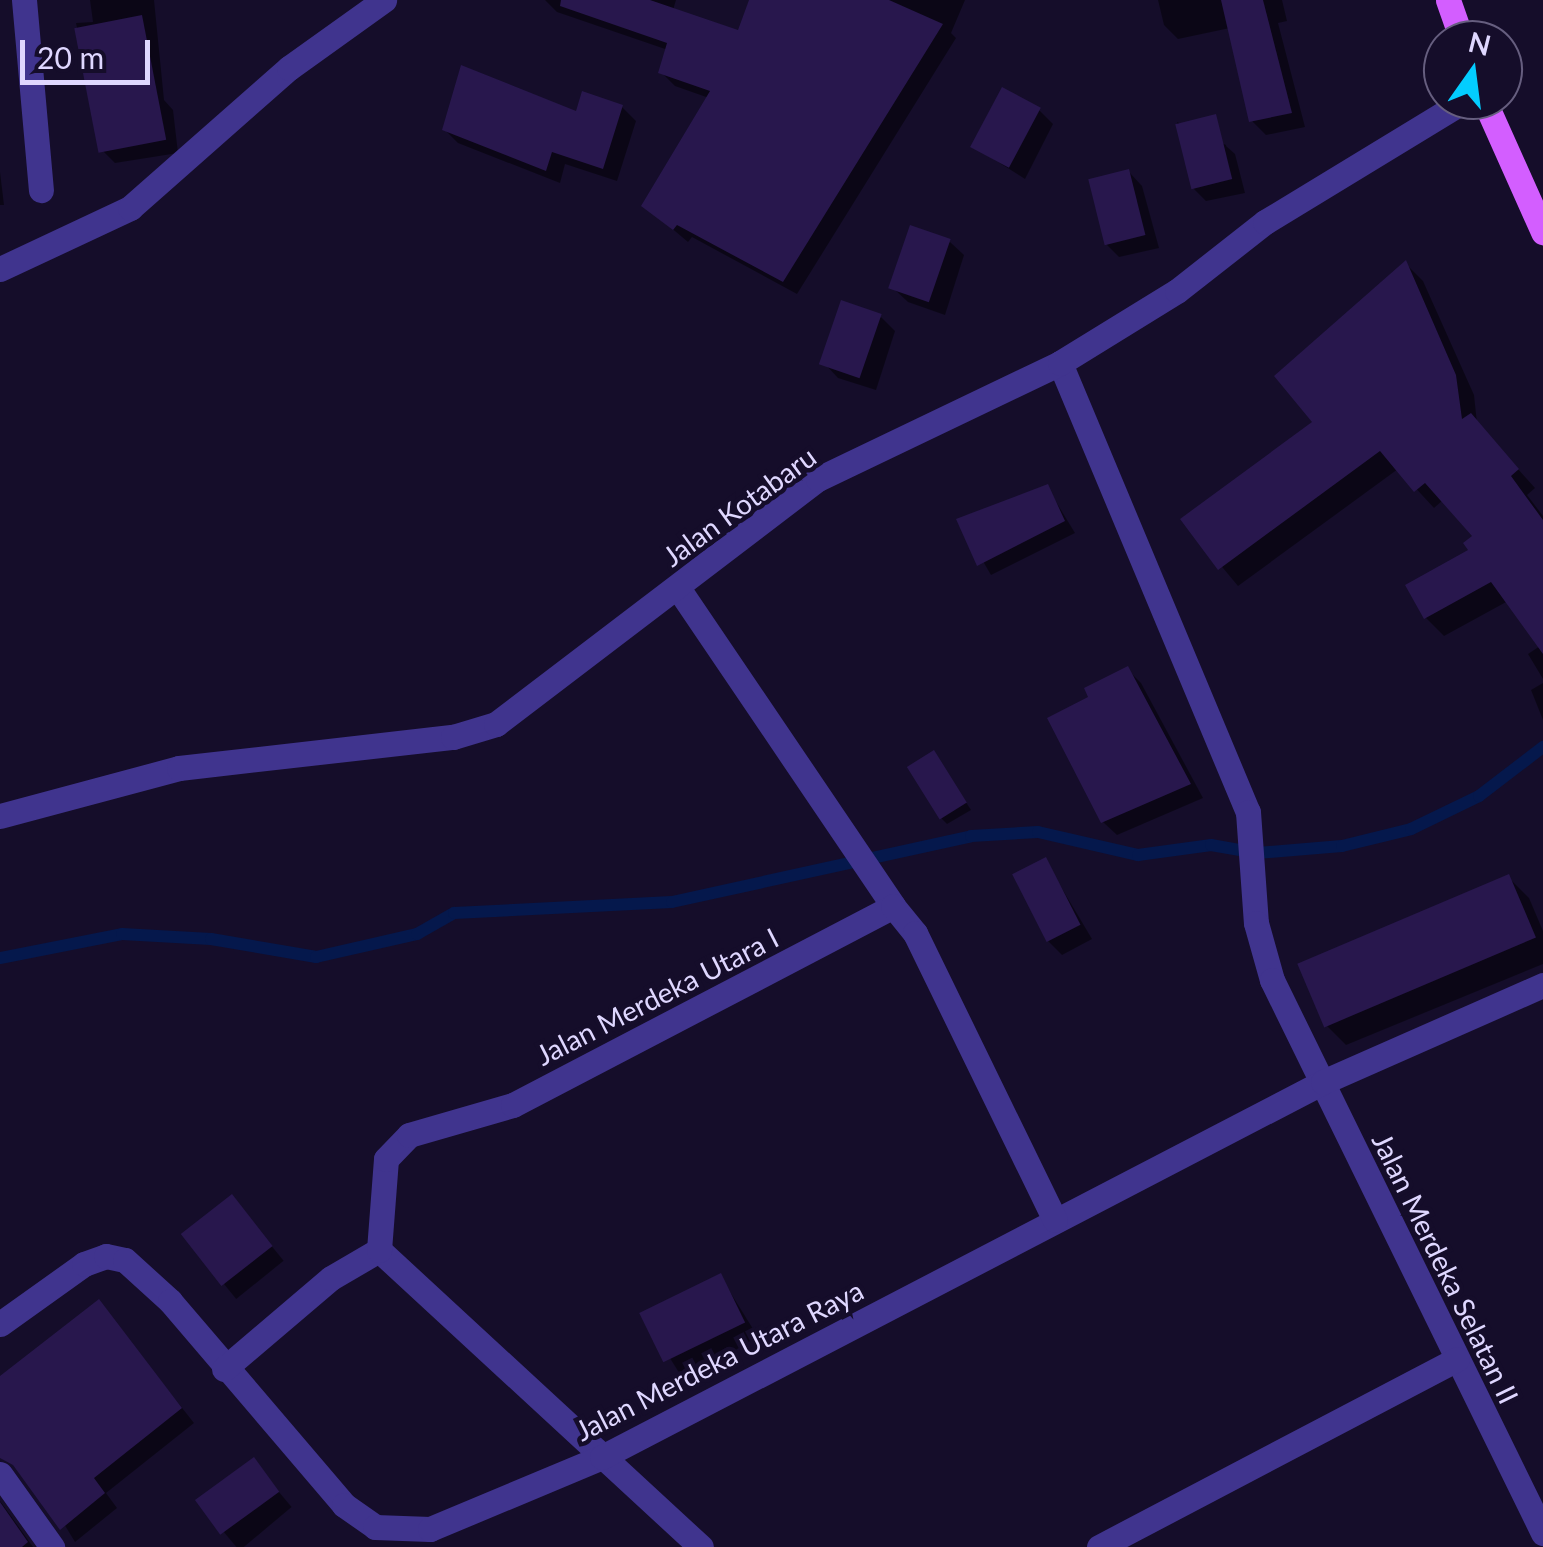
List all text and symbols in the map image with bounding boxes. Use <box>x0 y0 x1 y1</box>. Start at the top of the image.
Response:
scale bar <box>25 20 155 82</box>
north arrow <box>1423 20 1523 120</box>
text: N <box>1465 24 1494 62</box>
text: 20 m <box>37 39 104 75</box>
street label: Jalan Kotabaru <box>656 439 822 573</box>
street label: Jalan Merdeka Utara I <box>530 920 784 1072</box>
street label: Jalan Merdeka Selatan II <box>1366 1127 1526 1409</box>
street label: Jalan Merdeka Utara Raya <box>569 1273 869 1447</box>

